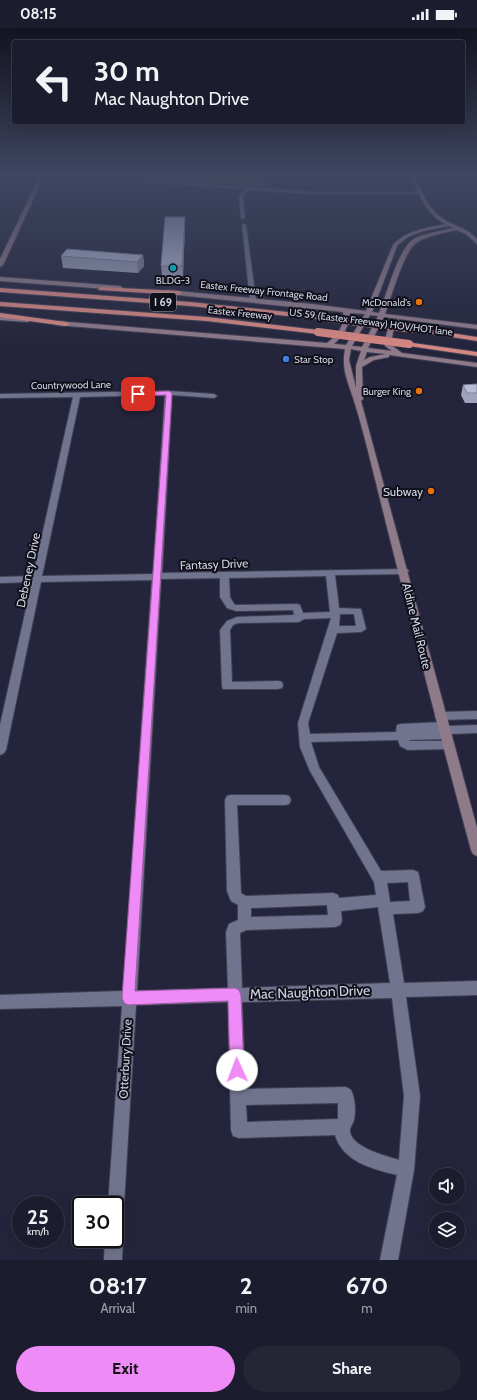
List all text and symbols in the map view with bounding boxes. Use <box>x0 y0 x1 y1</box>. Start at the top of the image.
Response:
text: 08:15 <box>20 5 57 23</box>
text: 30 m <box>94 54 160 88</box>
icon: left <box>28 56 80 108</box>
text: Mac Naughton Drive <box>94 88 249 110</box>
marker: BLDG-3 <box>168 263 178 273</box>
place label: BLDG-3 <box>156 274 190 287</box>
street label: Eastex Freeway Frontage Road <box>200 278 328 304</box>
road number: I 69 <box>150 293 176 311</box>
place label: McDonald's <box>362 296 411 309</box>
marker: McDonald's <box>414 297 424 307</box>
street label: Eastex Freeway <box>207 303 273 323</box>
street label: US 59 (Eastex Freeway) HOV/HOT lane <box>288 305 454 339</box>
place label: Star Stop <box>294 353 334 366</box>
marker: Star Stop <box>281 354 291 364</box>
pin <box>121 377 155 411</box>
street label: Countrywood Lane <box>31 378 111 392</box>
icon: arrive <box>127 383 149 405</box>
place label: Burger King <box>363 385 412 398</box>
marker: Burger King <box>414 386 424 396</box>
place label: Subway <box>383 484 423 499</box>
marker: Subway <box>426 486 436 496</box>
street label: Debeney Drive <box>13 531 43 609</box>
street label: Fantasy Drive <box>180 555 248 573</box>
street label: Aldine Mail Route <box>399 581 435 671</box>
street label: Mac Naughton Drive <box>249 981 371 1003</box>
street label: Otterbury Drive <box>115 1019 135 1099</box>
position arrow <box>216 1049 258 1091</box>
map controls <box>429 1168 465 1248</box>
button: sound <box>429 1168 465 1204</box>
speed limit sign: 30 <box>72 1196 124 1248</box>
text: 25 <box>27 1205 49 1229</box>
button: layers <box>429 1212 465 1248</box>
text: km/h <box>27 1225 49 1238</box>
text: 08:17 <box>89 1271 147 1300</box>
text: 2 <box>240 1271 253 1300</box>
text: 670 <box>346 1271 388 1300</box>
text: Arrival <box>100 1300 135 1316</box>
text: min <box>235 1300 257 1316</box>
text: m <box>361 1300 373 1316</box>
button: Exit <box>16 1346 235 1392</box>
button: Share <box>243 1346 461 1392</box>

